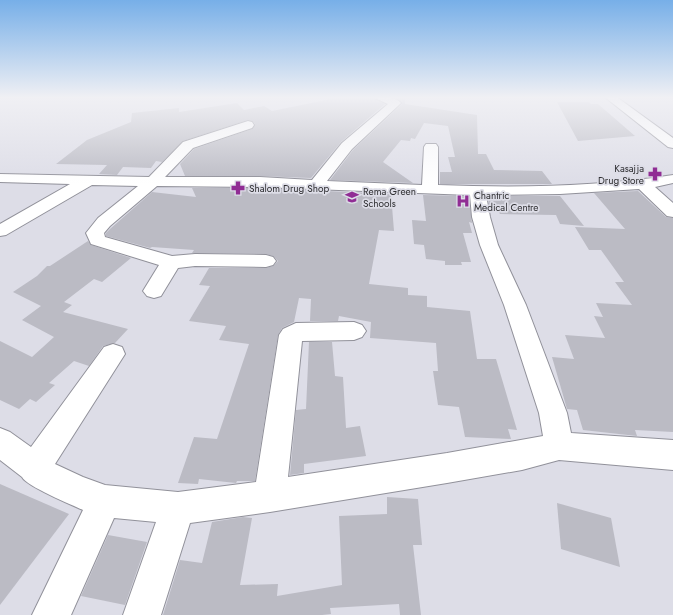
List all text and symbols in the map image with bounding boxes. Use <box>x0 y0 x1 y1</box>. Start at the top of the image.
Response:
place label: Kasajja Drug Store <box>598 161 644 188</box>
pharmacy icon: Kasajja Drug Store <box>647 166 663 182</box>
pharmacy icon: Shalom Drug Shop <box>230 180 246 196</box>
place label: Shalom Drug Shop <box>249 181 329 196</box>
place label: Rema Green Schools <box>363 184 416 211</box>
place label: Chantric Medical Centre <box>474 188 539 215</box>
school or university icon: Rema Green Schools <box>344 189 360 205</box>
hospital icon: Chantric Medical Centre <box>455 193 471 209</box>

